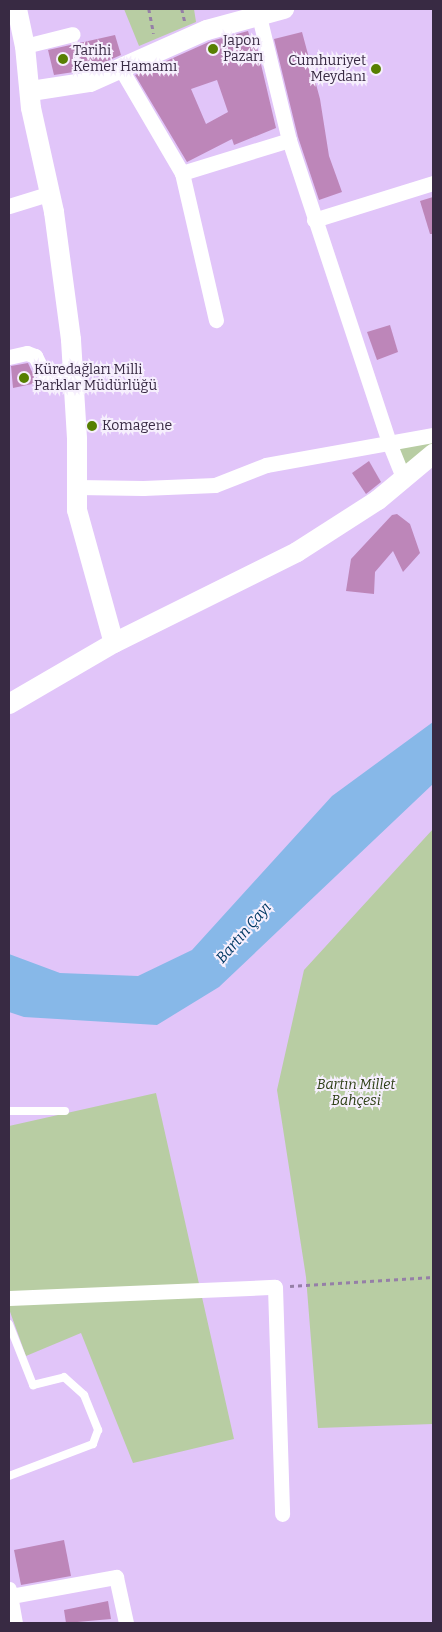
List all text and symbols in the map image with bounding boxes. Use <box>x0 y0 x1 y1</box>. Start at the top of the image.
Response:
place label: Japon Pazarı <box>223 33 263 65</box>
place label: Tarihi Kemer Hamamı <box>73 43 177 75</box>
marker: Japon Pazarı <box>207 43 219 55</box>
marker: Tarihi Kemer Hamamı <box>57 53 69 65</box>
place label: Cumhuriyet Meydanı <box>288 53 366 85</box>
marker: Cumhuriyet Meydanı <box>370 63 382 75</box>
place label: Küredağları Milli Parklar Müdürlüğü <box>34 362 157 394</box>
marker: Küredağları Milli Parklar Müdürlüğü <box>18 372 30 384</box>
place label: Komagene <box>102 418 172 434</box>
marker: Komagene <box>86 420 98 432</box>
water label: Bartın Çayı <box>213 899 275 967</box>
park label: Bartın Millet Bahçesi <box>317 1077 395 1110</box>

